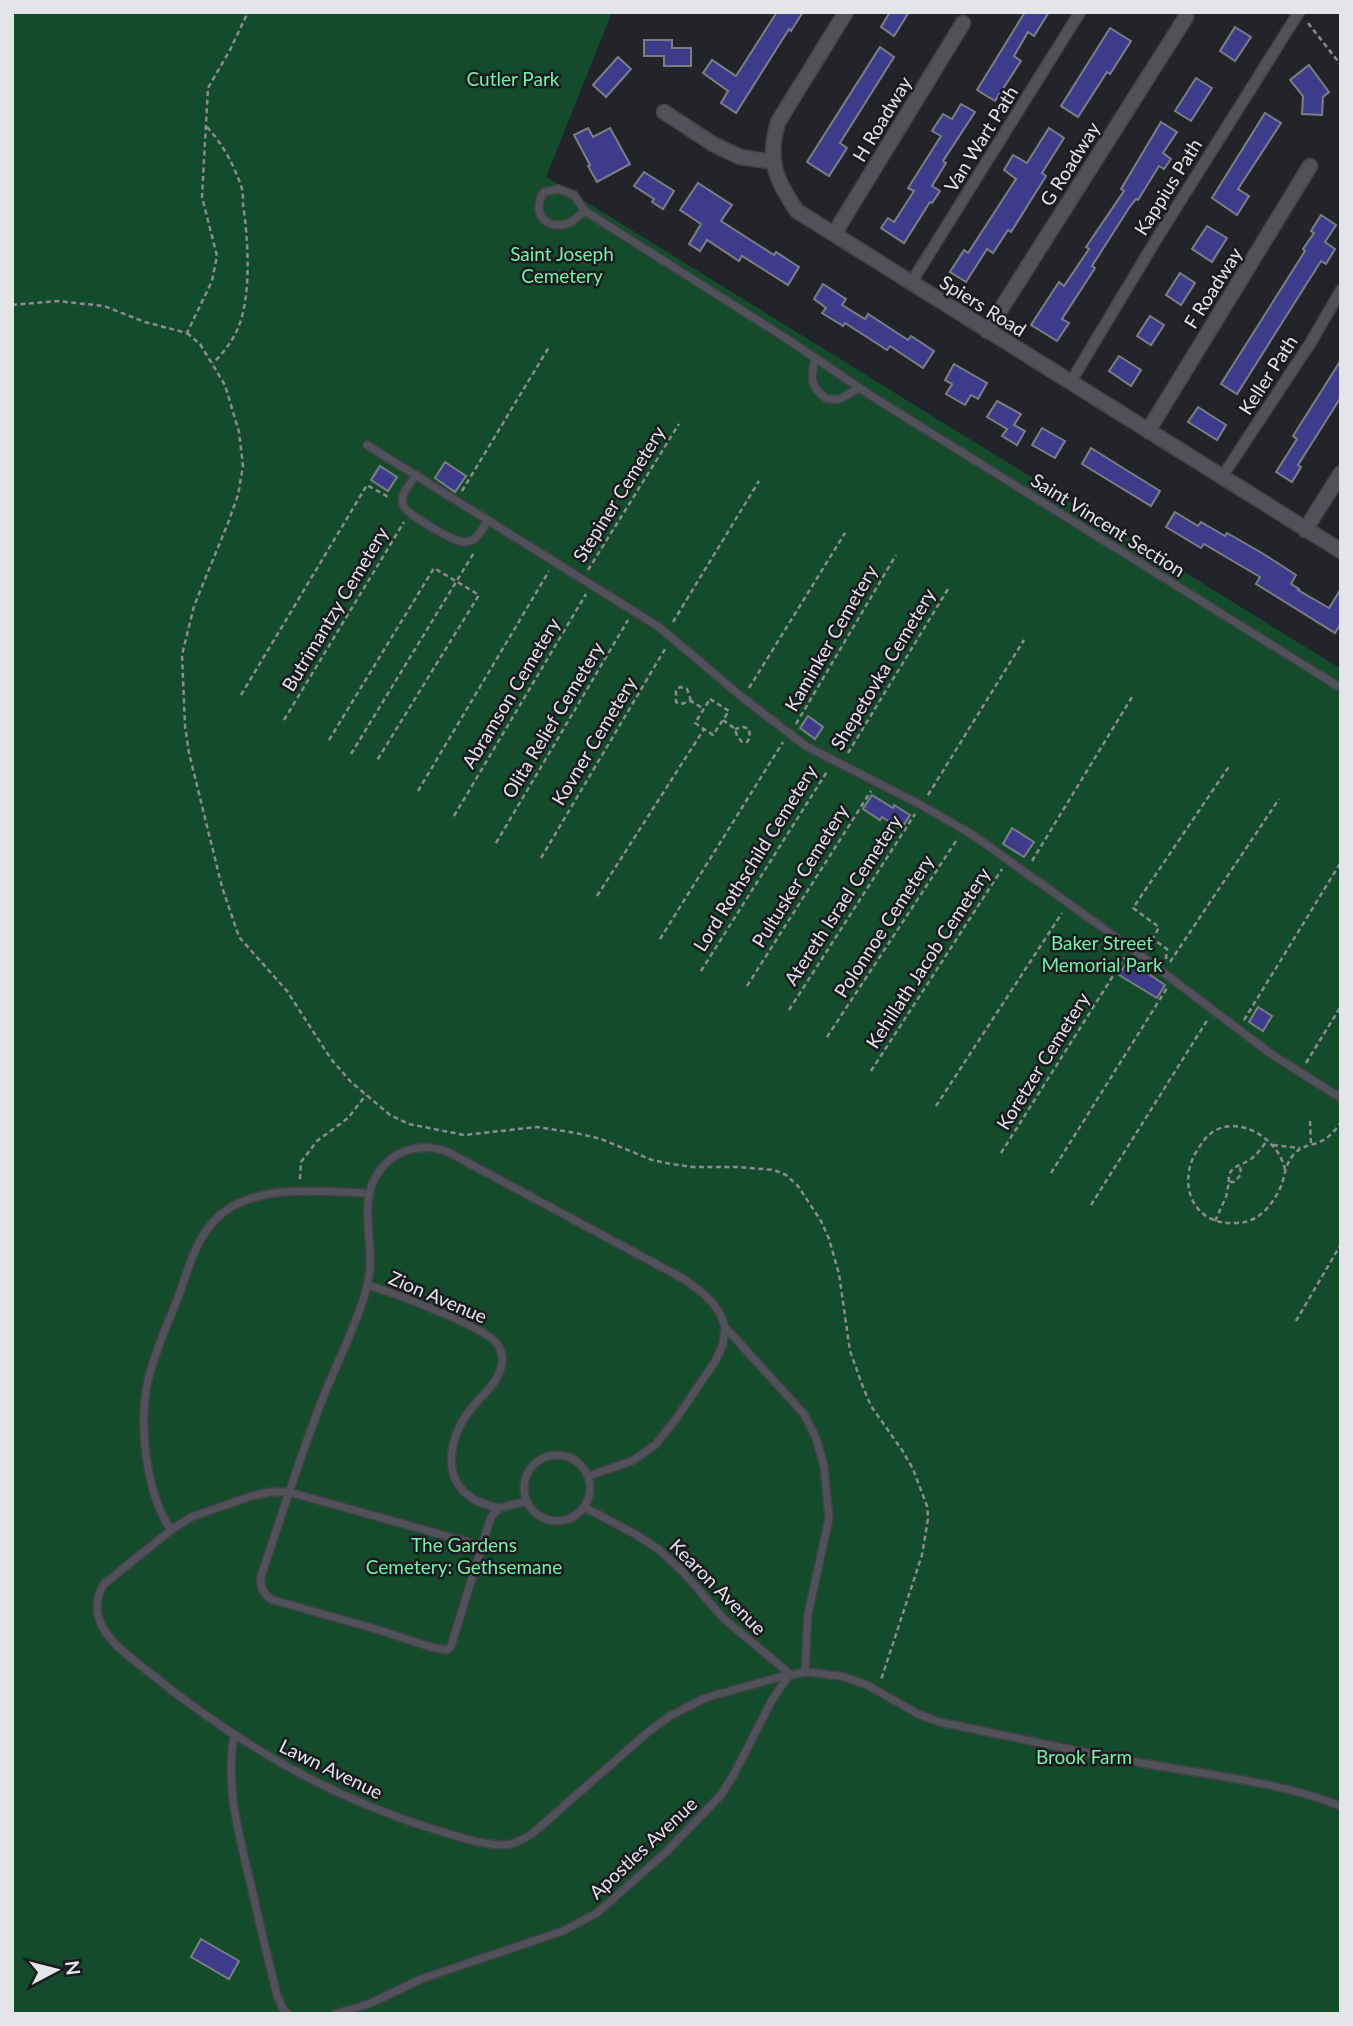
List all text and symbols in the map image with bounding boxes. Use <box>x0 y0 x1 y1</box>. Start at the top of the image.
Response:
park label: Cutler Park <box>467 67 560 90</box>
street label: H Roadway <box>847 72 916 166</box>
street label: Van Wart Path <box>939 82 1022 196</box>
street label: G Roadway <box>1035 117 1105 210</box>
street label: Kappius Path <box>1129 134 1206 239</box>
park label: Saint Joseph Cemetery <box>510 242 614 287</box>
street label: F Roadway <box>1179 243 1247 332</box>
street label: Spiers Road <box>936 270 1031 341</box>
street label: Keller Path <box>1233 331 1302 419</box>
street label: Stepiner Cemetery <box>568 422 670 566</box>
street label: Saint Vincent Section <box>1027 468 1189 581</box>
street label: Butrimantzy Cemetery <box>276 522 393 695</box>
street label: Kaminker Cemetery <box>779 560 882 715</box>
street label: Shepetovka Cemetery <box>825 584 940 754</box>
street label: Abramson Cemetery <box>457 613 565 772</box>
street label: Olita Relief Cemetery <box>497 637 608 802</box>
street label: Kovner Cemetery <box>546 672 641 809</box>
street label: Lord Rothschild Cemetery <box>688 760 821 955</box>
street label: Pultusker Cemetery <box>746 800 853 951</box>
street label: Atereth Israel Cemetery <box>779 810 906 989</box>
street label: Polonnoe Cemetery <box>829 850 938 1001</box>
street label: Kehillath Jacob Cemetery <box>860 863 995 1052</box>
park label: Baker Street Memorial Park <box>1041 931 1163 976</box>
street label: Koretzer Cemetery <box>991 988 1094 1134</box>
street label: Zion Avenue <box>386 1266 491 1328</box>
park label: The Gardens Cemetery: Gethsemane <box>366 1533 562 1578</box>
street label: Kearon Avenue <box>666 1534 771 1639</box>
street label: Lawn Avenue <box>276 1734 387 1803</box>
park label: Brook Farm <box>1036 1745 1132 1768</box>
street label: Apostles Avenue <box>584 1792 701 1904</box>
north arrow <box>21 1935 91 2005</box>
text: N <box>61 1959 86 1977</box>

